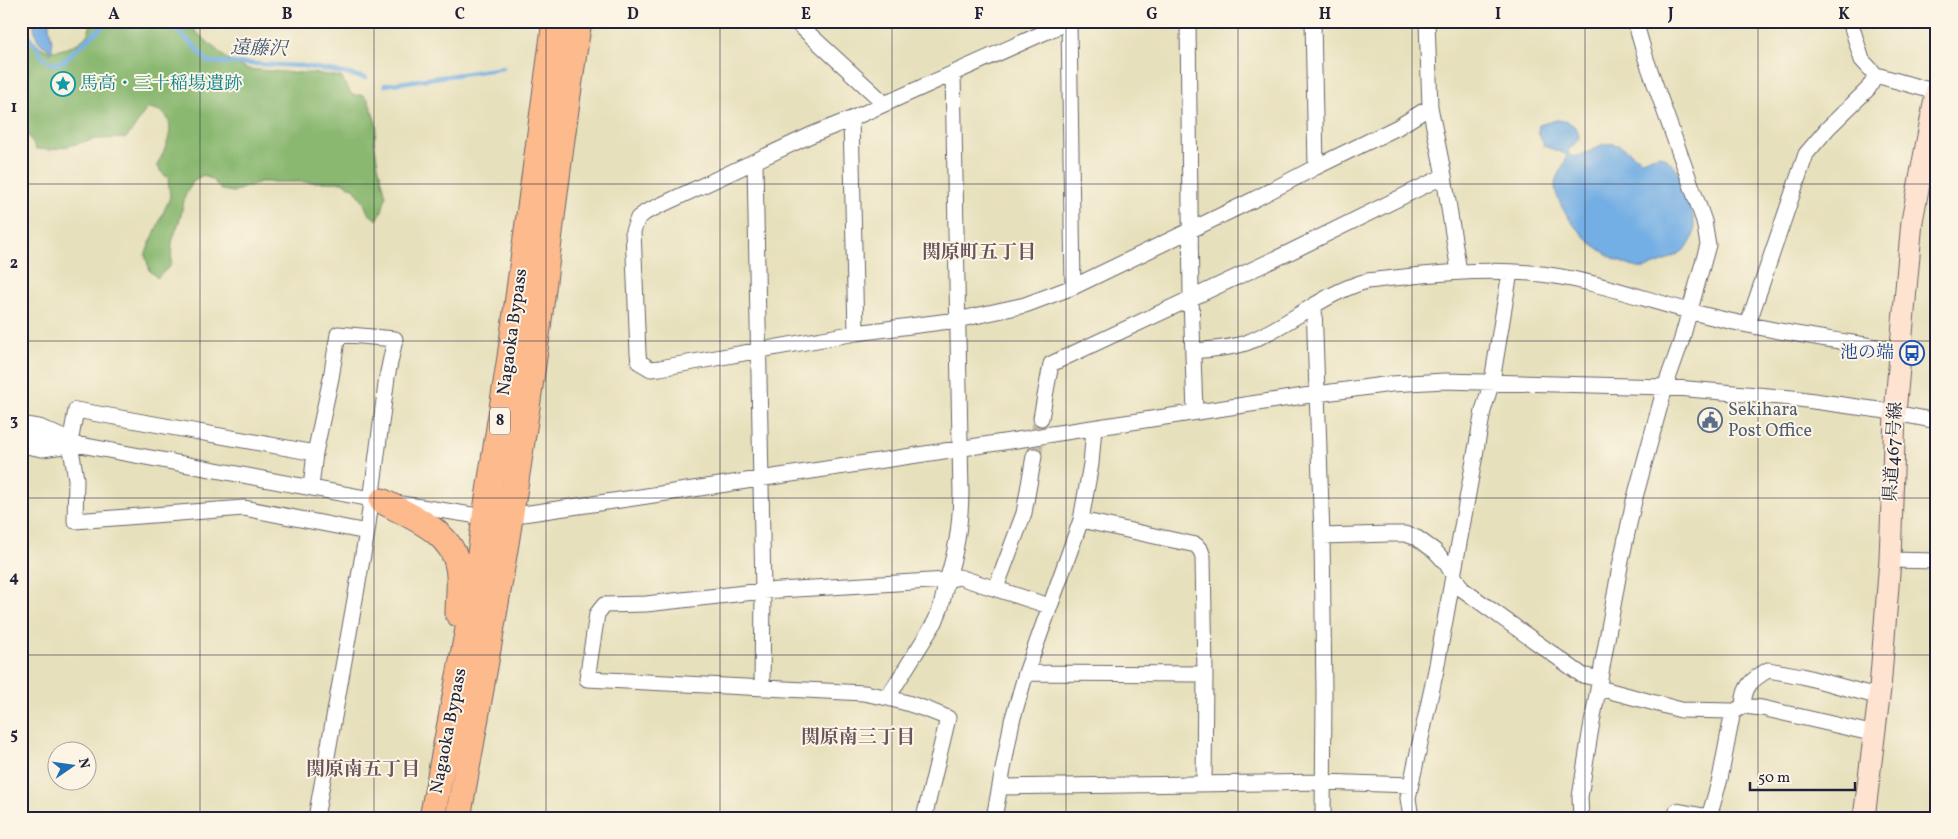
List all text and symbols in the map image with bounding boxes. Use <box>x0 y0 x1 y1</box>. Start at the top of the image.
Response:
text: A <box>108 4 120 26</box>
text: B <box>282 4 293 26</box>
text: C <box>455 4 465 26</box>
text: D <box>627 4 639 26</box>
text: E <box>801 4 811 26</box>
text: F <box>974 4 984 26</box>
text: G <box>1146 4 1158 26</box>
text: H <box>1319 4 1331 26</box>
text: I <box>1495 4 1501 26</box>
text: J <box>1667 4 1674 26</box>
text: K <box>1838 4 1850 26</box>
water label: 遠藤沢 <box>230 35 290 63</box>
place icon: 馬高・三十稲場遺跡 <box>50 71 76 97</box>
place label: 馬高・三十稲場遺跡 <box>80 72 242 97</box>
text: 1 <box>11 97 17 119</box>
district label: 関原町五丁目 <box>922 240 1036 266</box>
text: 2 <box>10 253 18 275</box>
street label: Nagaoka Bypass <box>492 267 534 397</box>
bus stop icon: 池の端 <box>1899 340 1925 366</box>
place label: 池の端 <box>1840 341 1894 366</box>
place label: Sekihara Post Office <box>1728 398 1812 444</box>
street label: 県道467号線 <box>1879 401 1909 503</box>
public building icon: Sekihara Post Office <box>1697 407 1723 433</box>
road number: 8 <box>490 408 510 434</box>
text: 3 <box>10 410 18 432</box>
text: 4 <box>9 567 19 589</box>
street label: Nagaoka Bypass <box>425 666 473 796</box>
text: 5 <box>10 724 18 746</box>
district label: 関原南三丁目 <box>801 725 915 751</box>
north arrow <box>48 742 98 792</box>
text: N <box>73 756 94 771</box>
district label: 関原南五丁目 <box>306 757 420 783</box>
scale bar <box>1750 759 1856 791</box>
text: 50 m <box>1758 768 1790 789</box>

